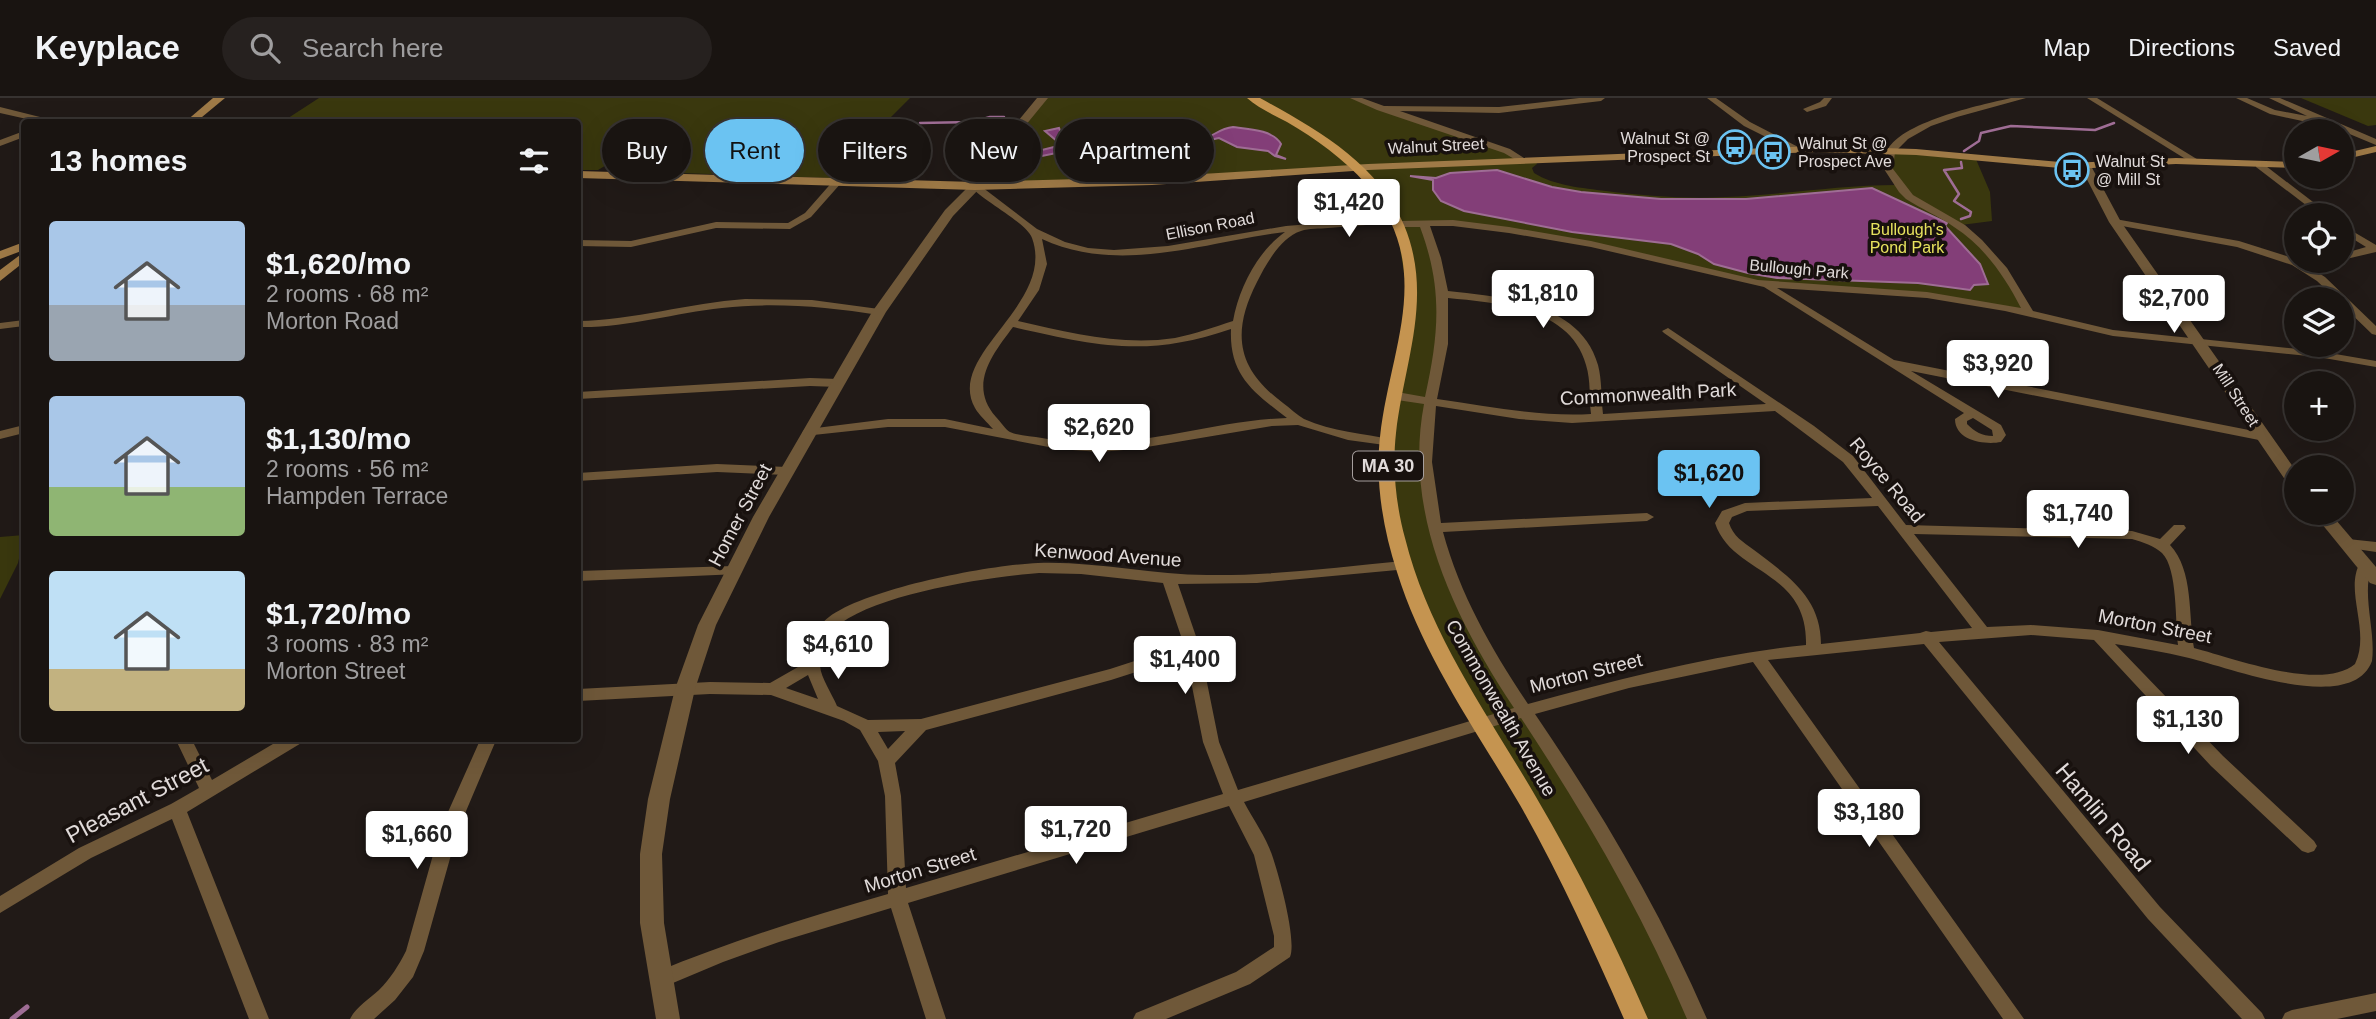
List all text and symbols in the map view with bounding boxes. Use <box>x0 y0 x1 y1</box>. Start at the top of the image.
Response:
search box <box>222 17 712 80</box>
text: Keyplace <box>35 29 180 66</box>
icon: search <box>246 29 284 67</box>
text: Search here <box>302 33 444 63</box>
text: Map <box>2044 34 2090 61</box>
text: Directions <box>2128 34 2235 61</box>
text: Saved <box>2273 34 2341 61</box>
chip: Buy <box>602 119 691 182</box>
chip: Rent <box>705 119 804 182</box>
chip: Filters <box>818 119 931 182</box>
chip: New <box>945 119 1041 182</box>
chip: Apartment <box>1055 119 1214 182</box>
north arrow <box>2284 119 2354 189</box>
map controls <box>2284 119 2354 525</box>
bus stop icon: Walnut St @ Prospect St <box>1716 128 1754 166</box>
place label: Walnut St @ Prospect St <box>1621 130 1711 165</box>
bus stop icon: Walnut St @ Prospect Ave <box>1754 133 1792 171</box>
street label: Walnut Street <box>1387 135 1485 157</box>
place label: Walnut St @ Prospect Ave <box>1798 135 1892 170</box>
icon: filters <box>515 142 553 180</box>
text: 13 homes <box>49 144 187 177</box>
bus stop icon: Walnut St @ Mill St <box>2053 151 2091 189</box>
place label: Walnut St @ Mill St <box>2096 153 2165 188</box>
pin: $1,420 <box>1292 180 1406 239</box>
text: $1,420 <box>1314 189 1384 215</box>
button: locate <box>2284 203 2354 273</box>
street label: Ellison Road <box>1164 209 1256 243</box>
park label: Bullough's Pond Park <box>1870 221 1945 256</box>
text: $1,620/mo <box>266 247 411 280</box>
icon: home <box>105 249 189 333</box>
street label: Bullough Park <box>1749 256 1850 282</box>
pin: $1,810 <box>1486 271 1600 330</box>
pin: $2,700 <box>2117 275 2231 335</box>
text: $1,810 <box>1508 280 1578 306</box>
text: 2 rooms · 68 m² <box>266 281 428 307</box>
text: $2,700 <box>2139 285 2209 311</box>
button: layers <box>2284 287 2354 357</box>
text: Morton Road <box>266 308 399 334</box>
pin: $3,920 <box>1941 341 2055 400</box>
text: $3,920 <box>1963 350 2033 376</box>
street label: Mill Street <box>2210 361 2263 430</box>
button: + <box>2284 371 2354 441</box>
street label: Commonwealth Park <box>1559 379 1737 409</box>
pin: $2,620 <box>1042 404 1156 464</box>
text: $2,620 <box>1064 414 1134 440</box>
text: $1,130/mo <box>266 422 411 455</box>
icon: home <box>105 424 189 508</box>
street label: Royce Road <box>1845 433 1929 527</box>
pin: $1,620 <box>1652 450 1766 510</box>
road number: MA 30 <box>1353 452 1423 480</box>
button: − <box>2284 455 2354 525</box>
text: 2 rooms · 56 m² <box>266 456 428 482</box>
street label: Homer Street <box>704 460 776 570</box>
text: $1,620 <box>1674 460 1744 486</box>
text: Hampden Terrace <box>266 483 448 509</box>
pin: $1,740 <box>2021 490 2135 550</box>
text: $1,740 <box>2043 500 2113 526</box>
street label: Kenwood Avenue <box>1034 539 1182 571</box>
text: $1,720/mo <box>266 597 411 630</box>
icon: home <box>105 599 189 683</box>
street label: Morton Street <box>2096 605 2214 647</box>
street label: Commonwealth Avenue <box>1442 616 1560 800</box>
pin: $4,610 <box>781 622 895 681</box>
text: 3 rooms · 83 m² <box>266 631 428 657</box>
text: $4,610 <box>803 631 873 657</box>
pin: $1,400 <box>1128 636 1242 696</box>
text: $1,400 <box>1150 646 1220 672</box>
street label: Morton Street <box>1528 649 1645 697</box>
text: Morton Street <box>266 658 405 684</box>
pin: $1,130 <box>2131 696 2245 756</box>
text: $1,130 <box>2153 706 2223 732</box>
street label: Pleasant Street <box>61 751 213 848</box>
street label: Hamlin Road <box>2050 758 2156 876</box>
pin: $3,180 <box>1812 790 1926 849</box>
text: $3,180 <box>1834 799 1904 825</box>
pin: $1,720 <box>1019 806 1133 866</box>
pin: $1,660 <box>360 812 474 871</box>
text: $1,720 <box>1041 816 1111 842</box>
text: $1,660 <box>382 821 452 847</box>
street label: Morton Street <box>862 843 979 897</box>

